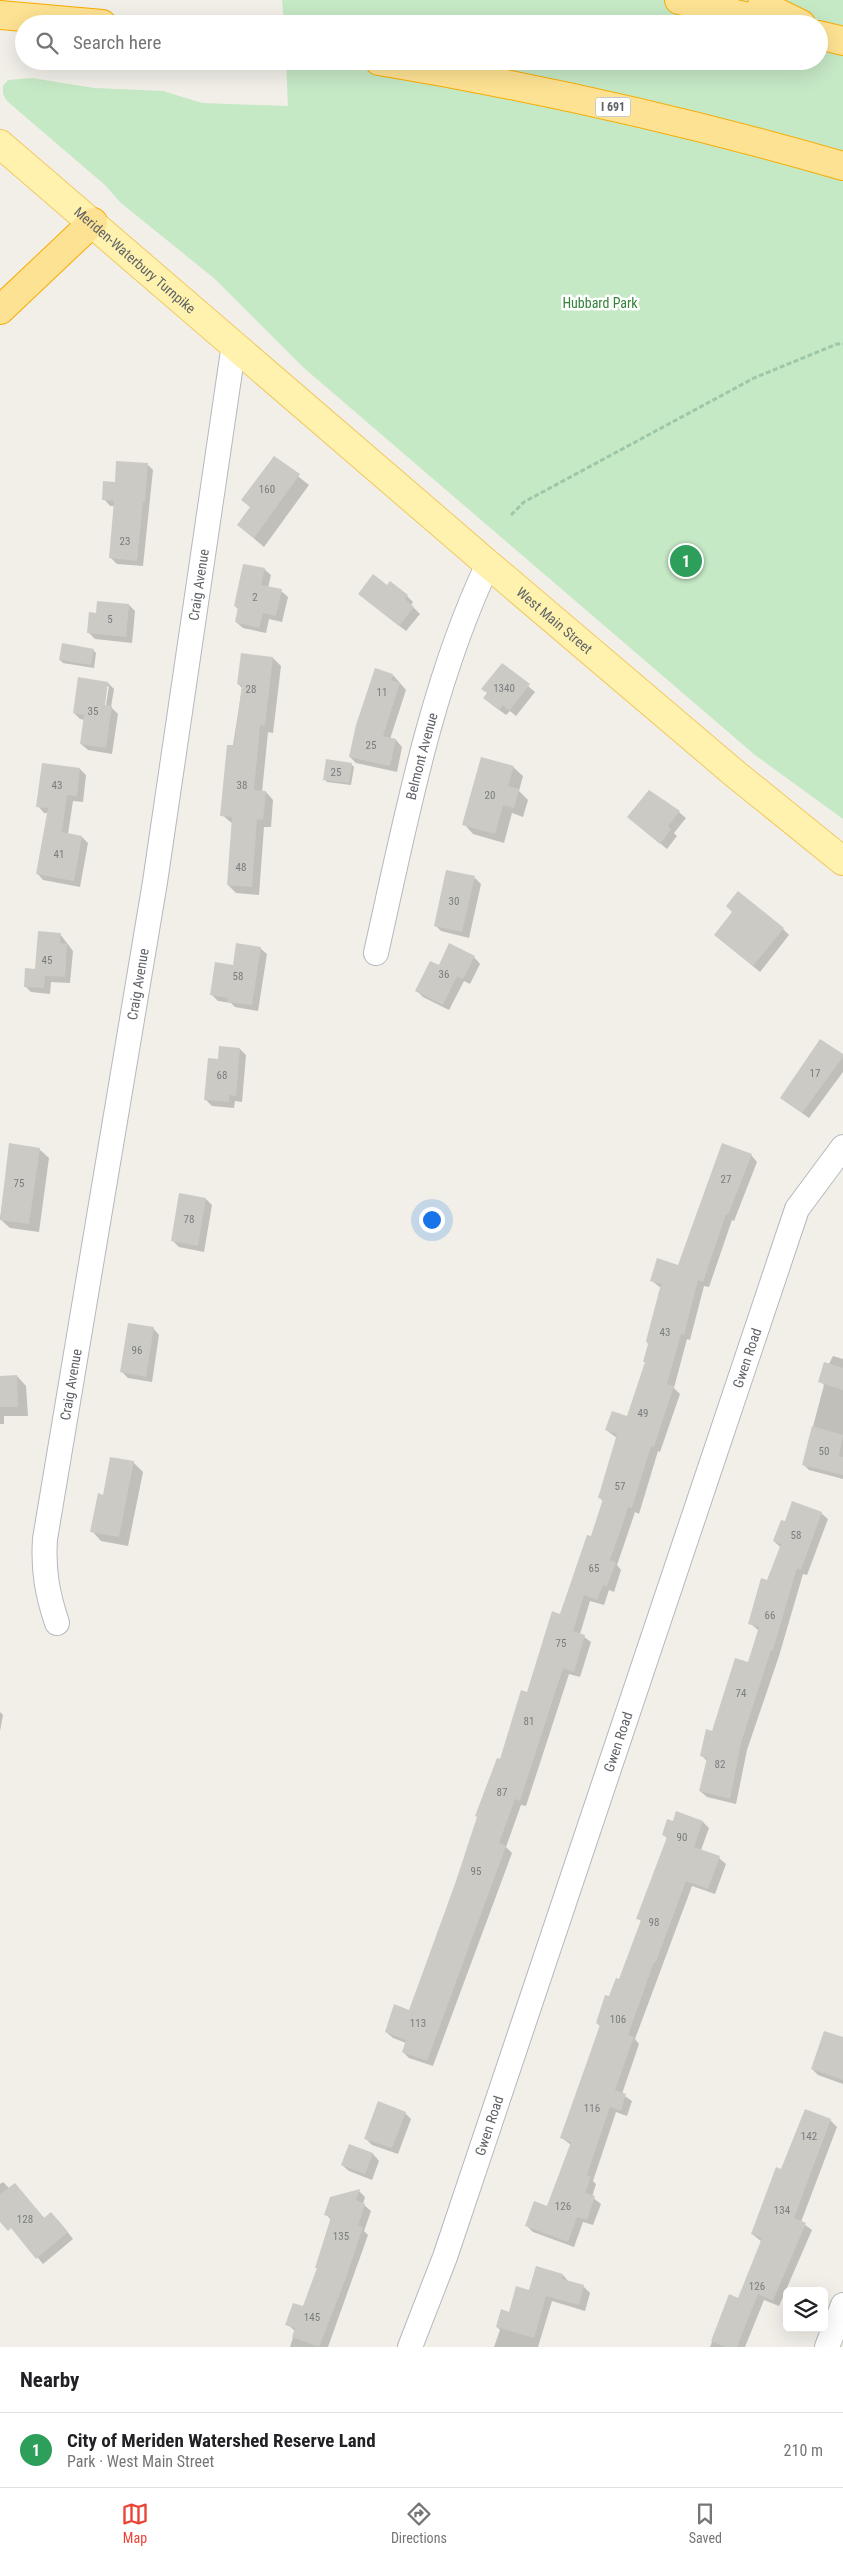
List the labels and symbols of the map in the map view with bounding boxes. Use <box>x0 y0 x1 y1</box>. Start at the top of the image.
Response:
road number: I 691 <box>596 98 630 116</box>
street label: Meriden-Waterbury Turnpike <box>71 204 199 317</box>
park label: Hubbard Park <box>562 295 638 311</box>
house number: 160 <box>259 483 275 496</box>
house number: 23 <box>120 535 130 548</box>
pin: 1 <box>670 542 702 580</box>
street label: Craig Avenue <box>185 547 212 622</box>
street label: West Main Street <box>513 584 595 657</box>
house number: 2 <box>252 591 258 604</box>
house number: 5 <box>107 613 113 626</box>
house number: 1340 <box>493 682 515 695</box>
house number: 28 <box>246 683 256 696</box>
house number: 11 <box>377 686 387 699</box>
house number: 35 <box>88 705 98 718</box>
street label: Belmont Avenue <box>403 710 441 801</box>
house number: 25 <box>366 739 376 752</box>
house number: 25 <box>331 766 341 779</box>
house number: 43 <box>52 779 62 792</box>
house number: 38 <box>237 779 247 792</box>
house number: 20 <box>485 789 495 802</box>
house number: 41 <box>54 848 64 861</box>
house number: 48 <box>236 861 246 874</box>
house number: 30 <box>449 895 459 908</box>
street label: Craig Avenue <box>124 947 152 1021</box>
house number: 45 <box>42 954 52 967</box>
house number: 36 <box>439 968 449 981</box>
house number: 58 <box>233 970 243 983</box>
house number: 17 <box>810 1067 820 1080</box>
house number: 68 <box>217 1069 227 1082</box>
house number: 27 <box>721 1173 731 1186</box>
house number: 75 <box>14 1177 24 1190</box>
your location <box>419 1207 445 1233</box>
house number: 78 <box>184 1213 194 1226</box>
house number: 43 <box>660 1326 670 1339</box>
street label: Gwen Road <box>730 1326 764 1390</box>
house number: 96 <box>132 1344 142 1357</box>
street label: Craig Avenue <box>57 1347 85 1422</box>
house number: 49 <box>638 1407 648 1420</box>
house number: 50 <box>819 1445 829 1458</box>
house number: 57 <box>615 1480 625 1493</box>
house number: 58 <box>791 1529 801 1542</box>
house number: 65 <box>589 1562 599 1575</box>
house number: 66 <box>765 1609 775 1622</box>
house number: 75 <box>556 1637 566 1650</box>
house number: 74 <box>736 1687 747 1700</box>
street label: Gwen Road <box>601 1710 635 1774</box>
house number: 81 <box>524 1715 534 1728</box>
house number: 82 <box>715 1758 725 1771</box>
house number: 87 <box>497 1786 507 1799</box>
house number: 90 <box>677 1831 687 1844</box>
house number: 95 <box>471 1865 481 1878</box>
house number: 98 <box>649 1916 659 1929</box>
house number: 106 <box>610 2013 626 2026</box>
house number: 113 <box>410 2017 426 2030</box>
street label: Gwen Road <box>472 2094 507 2158</box>
house number: 116 <box>584 2102 600 2115</box>
house number: 142 <box>801 2130 817 2143</box>
house number: 126 <box>555 2200 571 2213</box>
house number: 134 <box>774 2204 791 2217</box>
house number: 128 <box>17 2213 33 2226</box>
house number: 135 <box>333 2230 349 2243</box>
house number: 126 <box>749 2280 765 2293</box>
house number: 145 <box>304 2311 320 2324</box>

